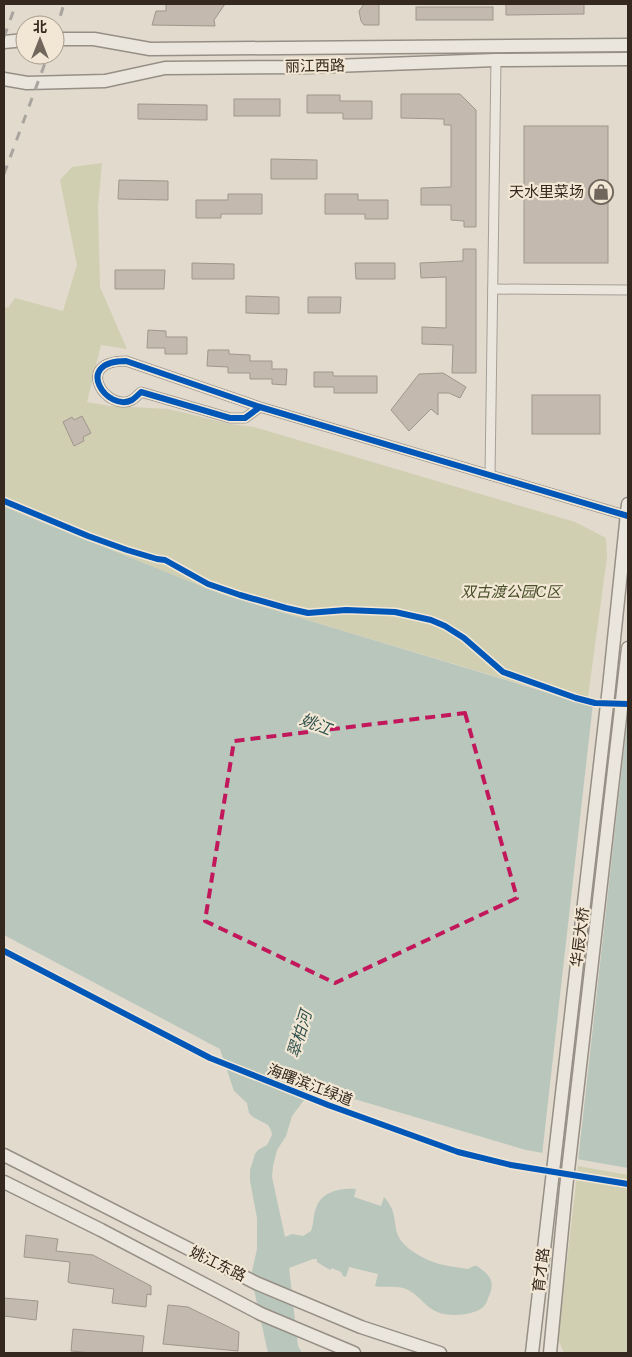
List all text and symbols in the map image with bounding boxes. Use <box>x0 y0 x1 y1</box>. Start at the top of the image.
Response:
north arrow <box>15 15 65 65</box>
text: 北 <box>33 19 47 35</box>
street label: 丽江西路 <box>285 56 345 76</box>
shop icon: 天水里菜场 <box>588 179 614 205</box>
place label: 天水里菜场 <box>509 183 584 201</box>
park label: 双古渡公园C区 <box>461 583 563 601</box>
water label: 姚江 <box>297 710 336 740</box>
street label: 华辰大桥 <box>567 906 593 968</box>
water label: 翠柏河 <box>283 1006 316 1060</box>
street label: 海曙滨江绿道 <box>265 1060 355 1110</box>
street label: 姚江东路 <box>187 1243 249 1285</box>
street label: 育才路 <box>529 1247 553 1293</box>

